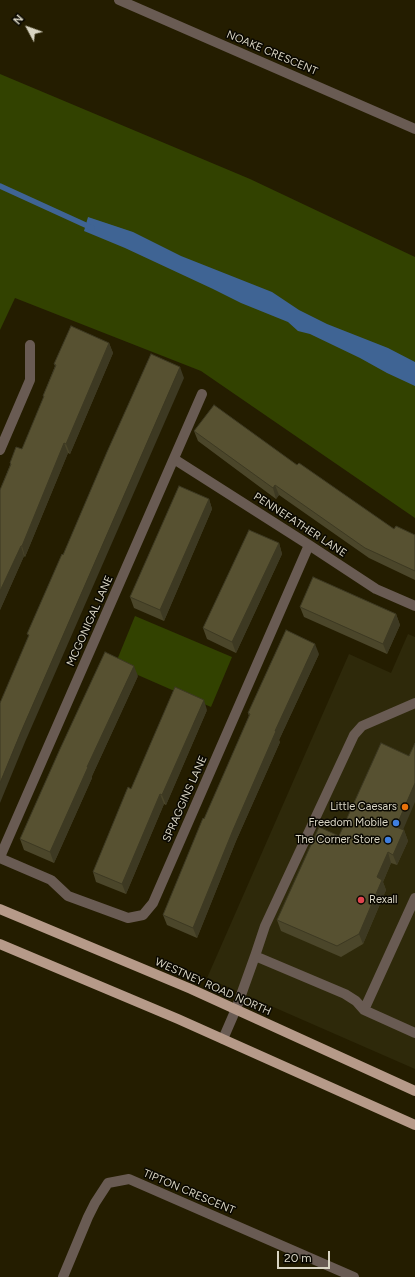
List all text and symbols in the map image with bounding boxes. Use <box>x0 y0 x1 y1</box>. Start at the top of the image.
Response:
north arrow <box>8 8 48 48</box>
text: N <box>11 12 26 27</box>
street label: NOAKE CRESCENT <box>225 28 319 78</box>
street label: PENNEFATHER LANE <box>251 490 349 560</box>
street label: MCGONIGAL LANE <box>64 574 116 668</box>
street label: SPRAGGINS LANE <box>160 754 210 844</box>
place label: Little Caesars <box>330 800 397 814</box>
marker: Little Caesars <box>400 802 410 812</box>
place label: Freedom Mobile <box>308 816 388 830</box>
marker: Freedom Mobile <box>391 818 401 828</box>
place label: The Corner Store <box>295 833 380 847</box>
marker: The Corner Store <box>383 835 393 845</box>
place label: Rexall <box>369 893 397 907</box>
marker: Rexall <box>356 895 366 905</box>
street label: WESTNEY ROAD NORTH <box>153 955 273 1019</box>
street label: TIPTON CRESCENT <box>141 1167 237 1217</box>
scale bar <box>279 1243 332 1269</box>
text: 20 m <box>284 1251 312 1265</box>

